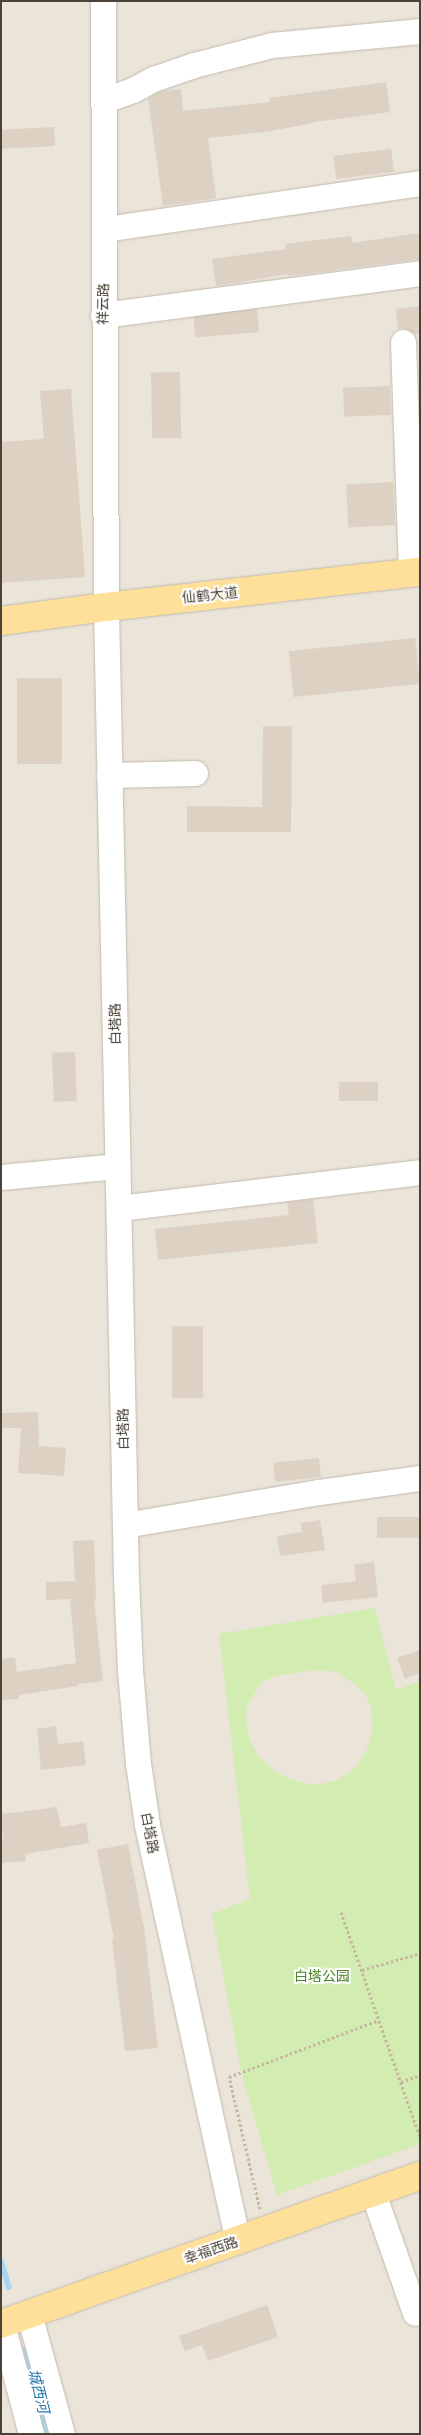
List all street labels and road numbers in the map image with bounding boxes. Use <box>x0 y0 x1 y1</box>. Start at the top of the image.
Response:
street label: 祥云路 <box>94 283 112 325</box>
street label: 仙鹤大道 <box>181 584 239 606</box>
street label: 白塔路 <box>106 1003 124 1045</box>
street label: 白塔路 <box>114 1408 132 1450</box>
street label: 白塔路 <box>138 1811 162 1855</box>
street label: 幸福西路 <box>182 2233 240 2267</box>

